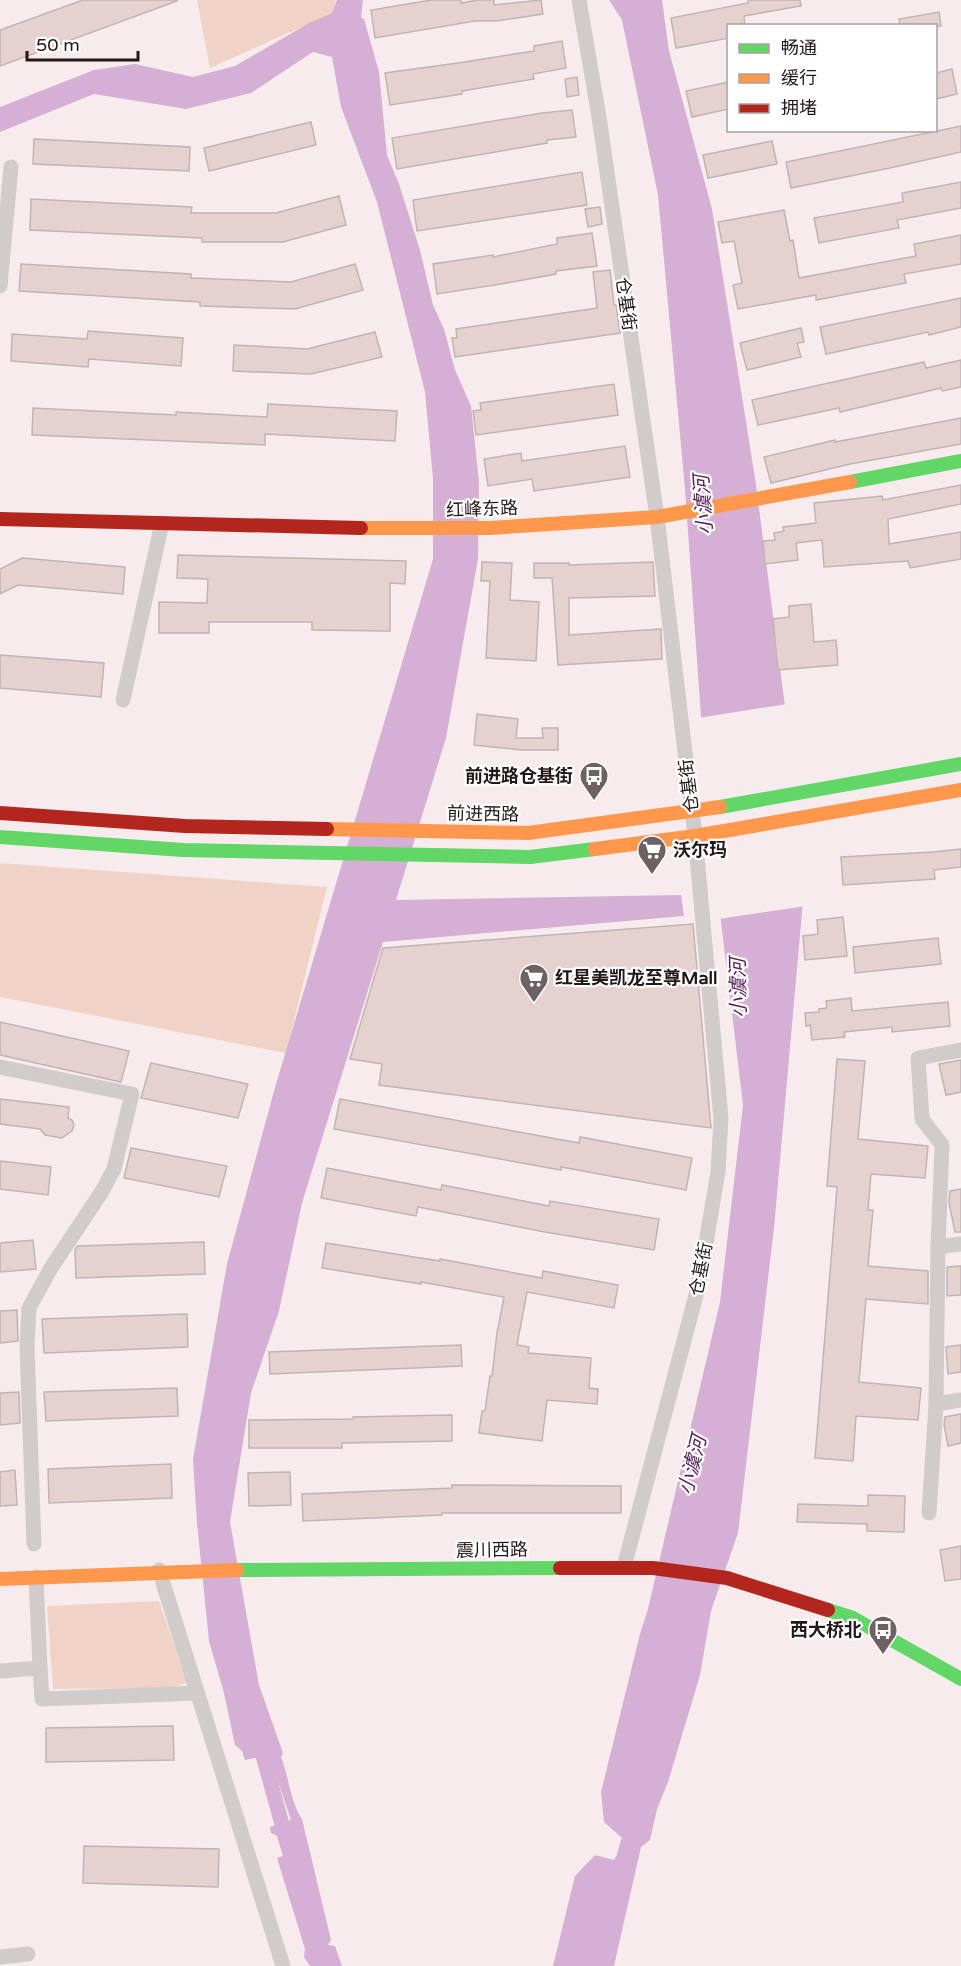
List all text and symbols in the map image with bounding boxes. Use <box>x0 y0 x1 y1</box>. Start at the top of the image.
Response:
scale bar <box>27 24 138 62</box>
legend <box>727 24 937 132</box>
text: 50 m <box>36 34 80 56</box>
text: 畅通 <box>781 37 817 59</box>
text: 缓行 <box>781 67 817 89</box>
text: 拥堵 <box>781 97 817 119</box>
street label: 仓基街 <box>611 276 641 332</box>
water label: 小澞河 <box>690 470 718 536</box>
street label: 红峰东路 <box>446 497 518 521</box>
street label: 仓基街 <box>675 758 703 814</box>
bus stop icon: 前进路仓基街 <box>578 760 610 802</box>
place label: 前进路仓基街 <box>465 765 573 787</box>
street label: 前进西路 <box>447 802 519 826</box>
supermarket icon: 沃尔玛 <box>636 834 668 876</box>
place label: 沃尔玛 <box>673 839 727 861</box>
water label: 小澞河 <box>726 954 752 1018</box>
supermarket icon: 红星美凯龙至尊Mall <box>518 962 550 1004</box>
place label: 红星美凯龙至尊Mall <box>555 967 717 989</box>
street label: 仓基街 <box>685 1240 717 1298</box>
water label: 小澞河 <box>674 1429 713 1497</box>
street label: 震川西路 <box>456 1538 528 1562</box>
bus stop icon: 西大桥北 <box>867 1614 899 1656</box>
place label: 西大桥北 <box>790 1619 862 1641</box>

